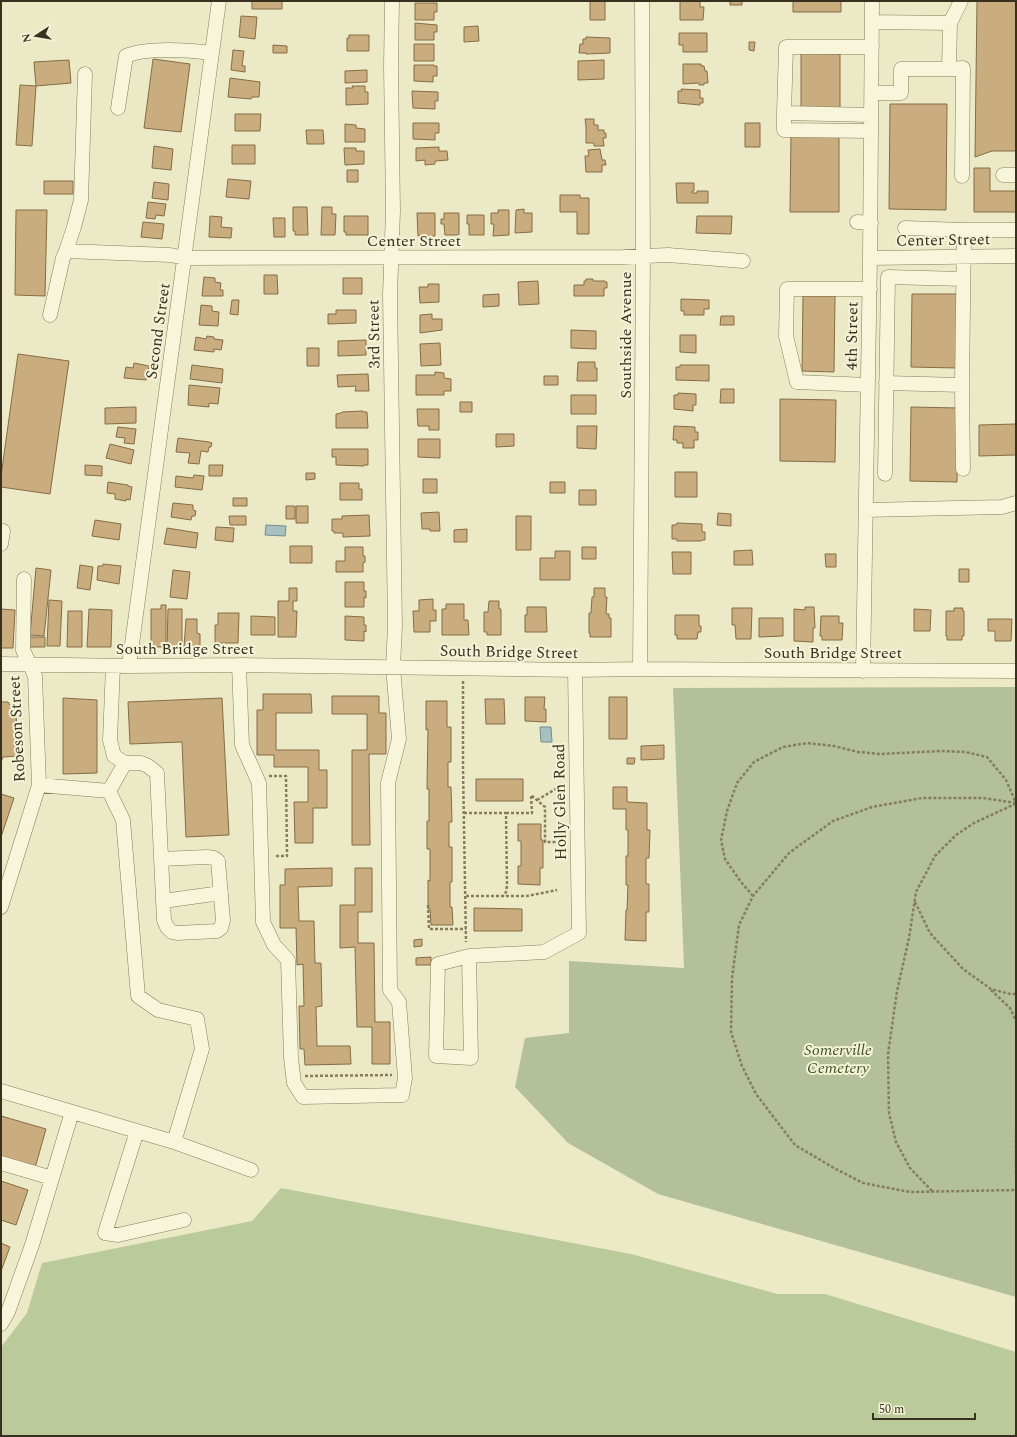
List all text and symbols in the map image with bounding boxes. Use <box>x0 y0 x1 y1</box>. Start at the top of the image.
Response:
north arrow <box>16 16 56 56</box>
text: N <box>17 32 36 44</box>
street label: Center Street <box>896 227 991 253</box>
street label: Center Street <box>367 229 462 253</box>
street label: Southside Avenue <box>614 272 638 398</box>
street label: Second Street <box>139 281 177 381</box>
street label: 3rd Street <box>361 299 387 369</box>
street label: 4th Street <box>839 301 865 371</box>
street label: South Bridge Street <box>116 637 255 661</box>
street label: South Bridge Street <box>440 639 579 665</box>
street label: South Bridge Street <box>764 641 903 665</box>
street label: Robeson Street <box>2 675 32 783</box>
street label: Holly Glen Road <box>547 743 573 861</box>
park label: Somerville Cemetery <box>804 1038 872 1080</box>
scale bar <box>873 1395 975 1421</box>
text: 50 m <box>879 1400 904 1419</box>

